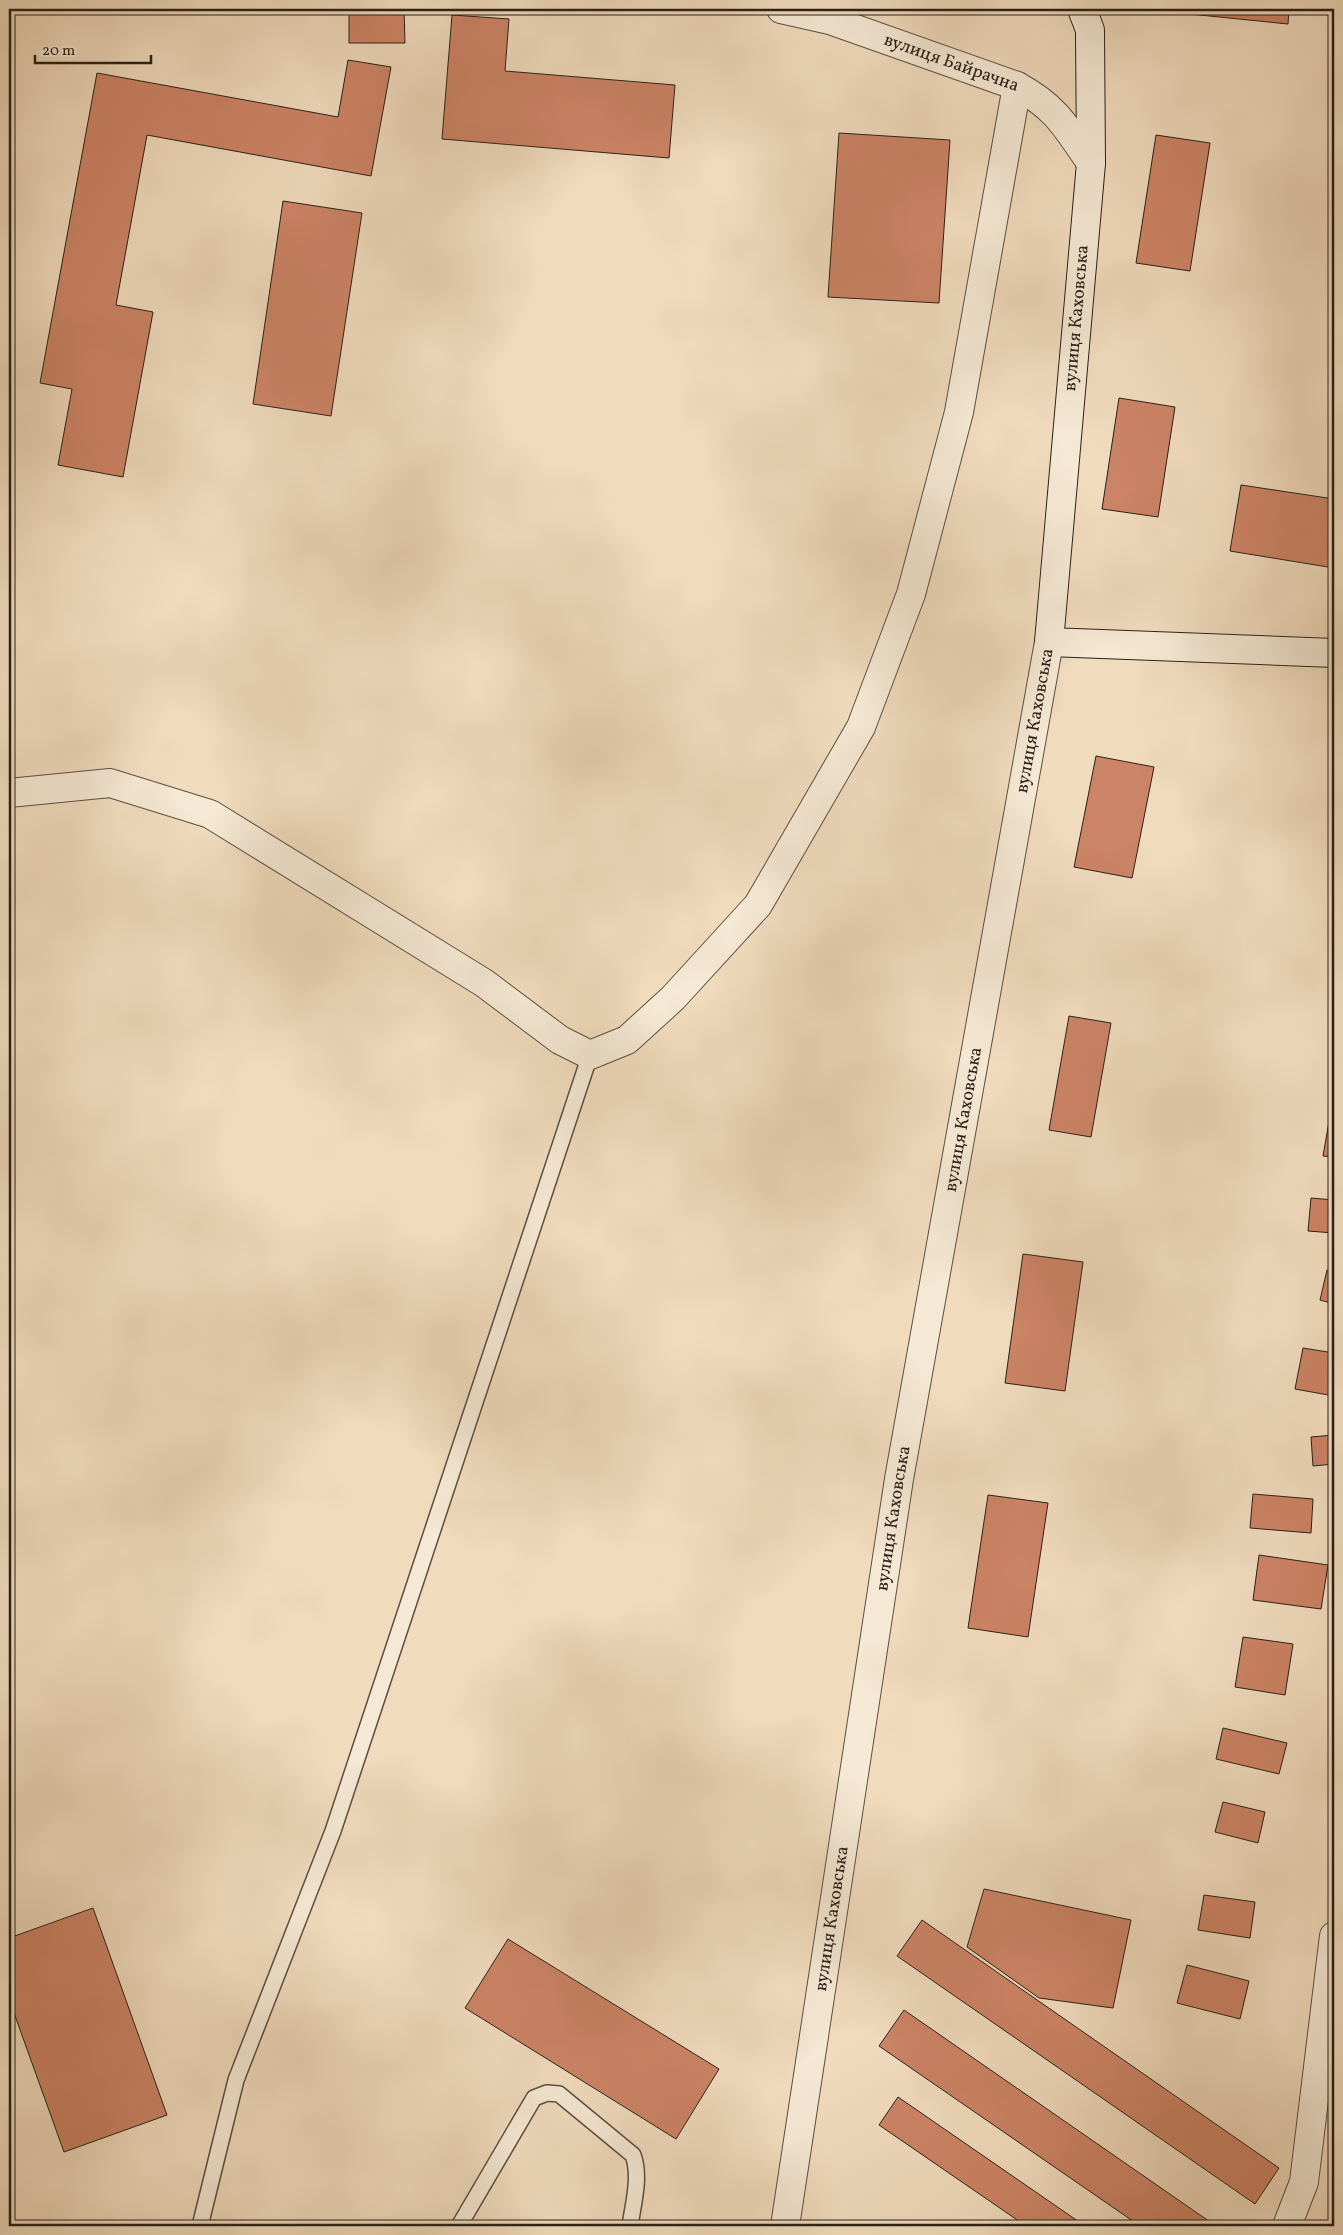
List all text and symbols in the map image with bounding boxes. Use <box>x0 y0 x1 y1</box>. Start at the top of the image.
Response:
street label: вулиця Байрачна <box>880 27 1022 98</box>
scale bar <box>35 32 151 64</box>
text: 20 m <box>42 41 75 62</box>
street label: вулиця Каховська <box>1058 244 1096 392</box>
street label: вулиця Каховська <box>1010 646 1060 795</box>
street label: вулиця Каховська <box>938 1045 989 1194</box>
street label: вулиця Каховська <box>870 1444 917 1593</box>
street label: вулиця Каховська <box>808 1844 855 1993</box>

